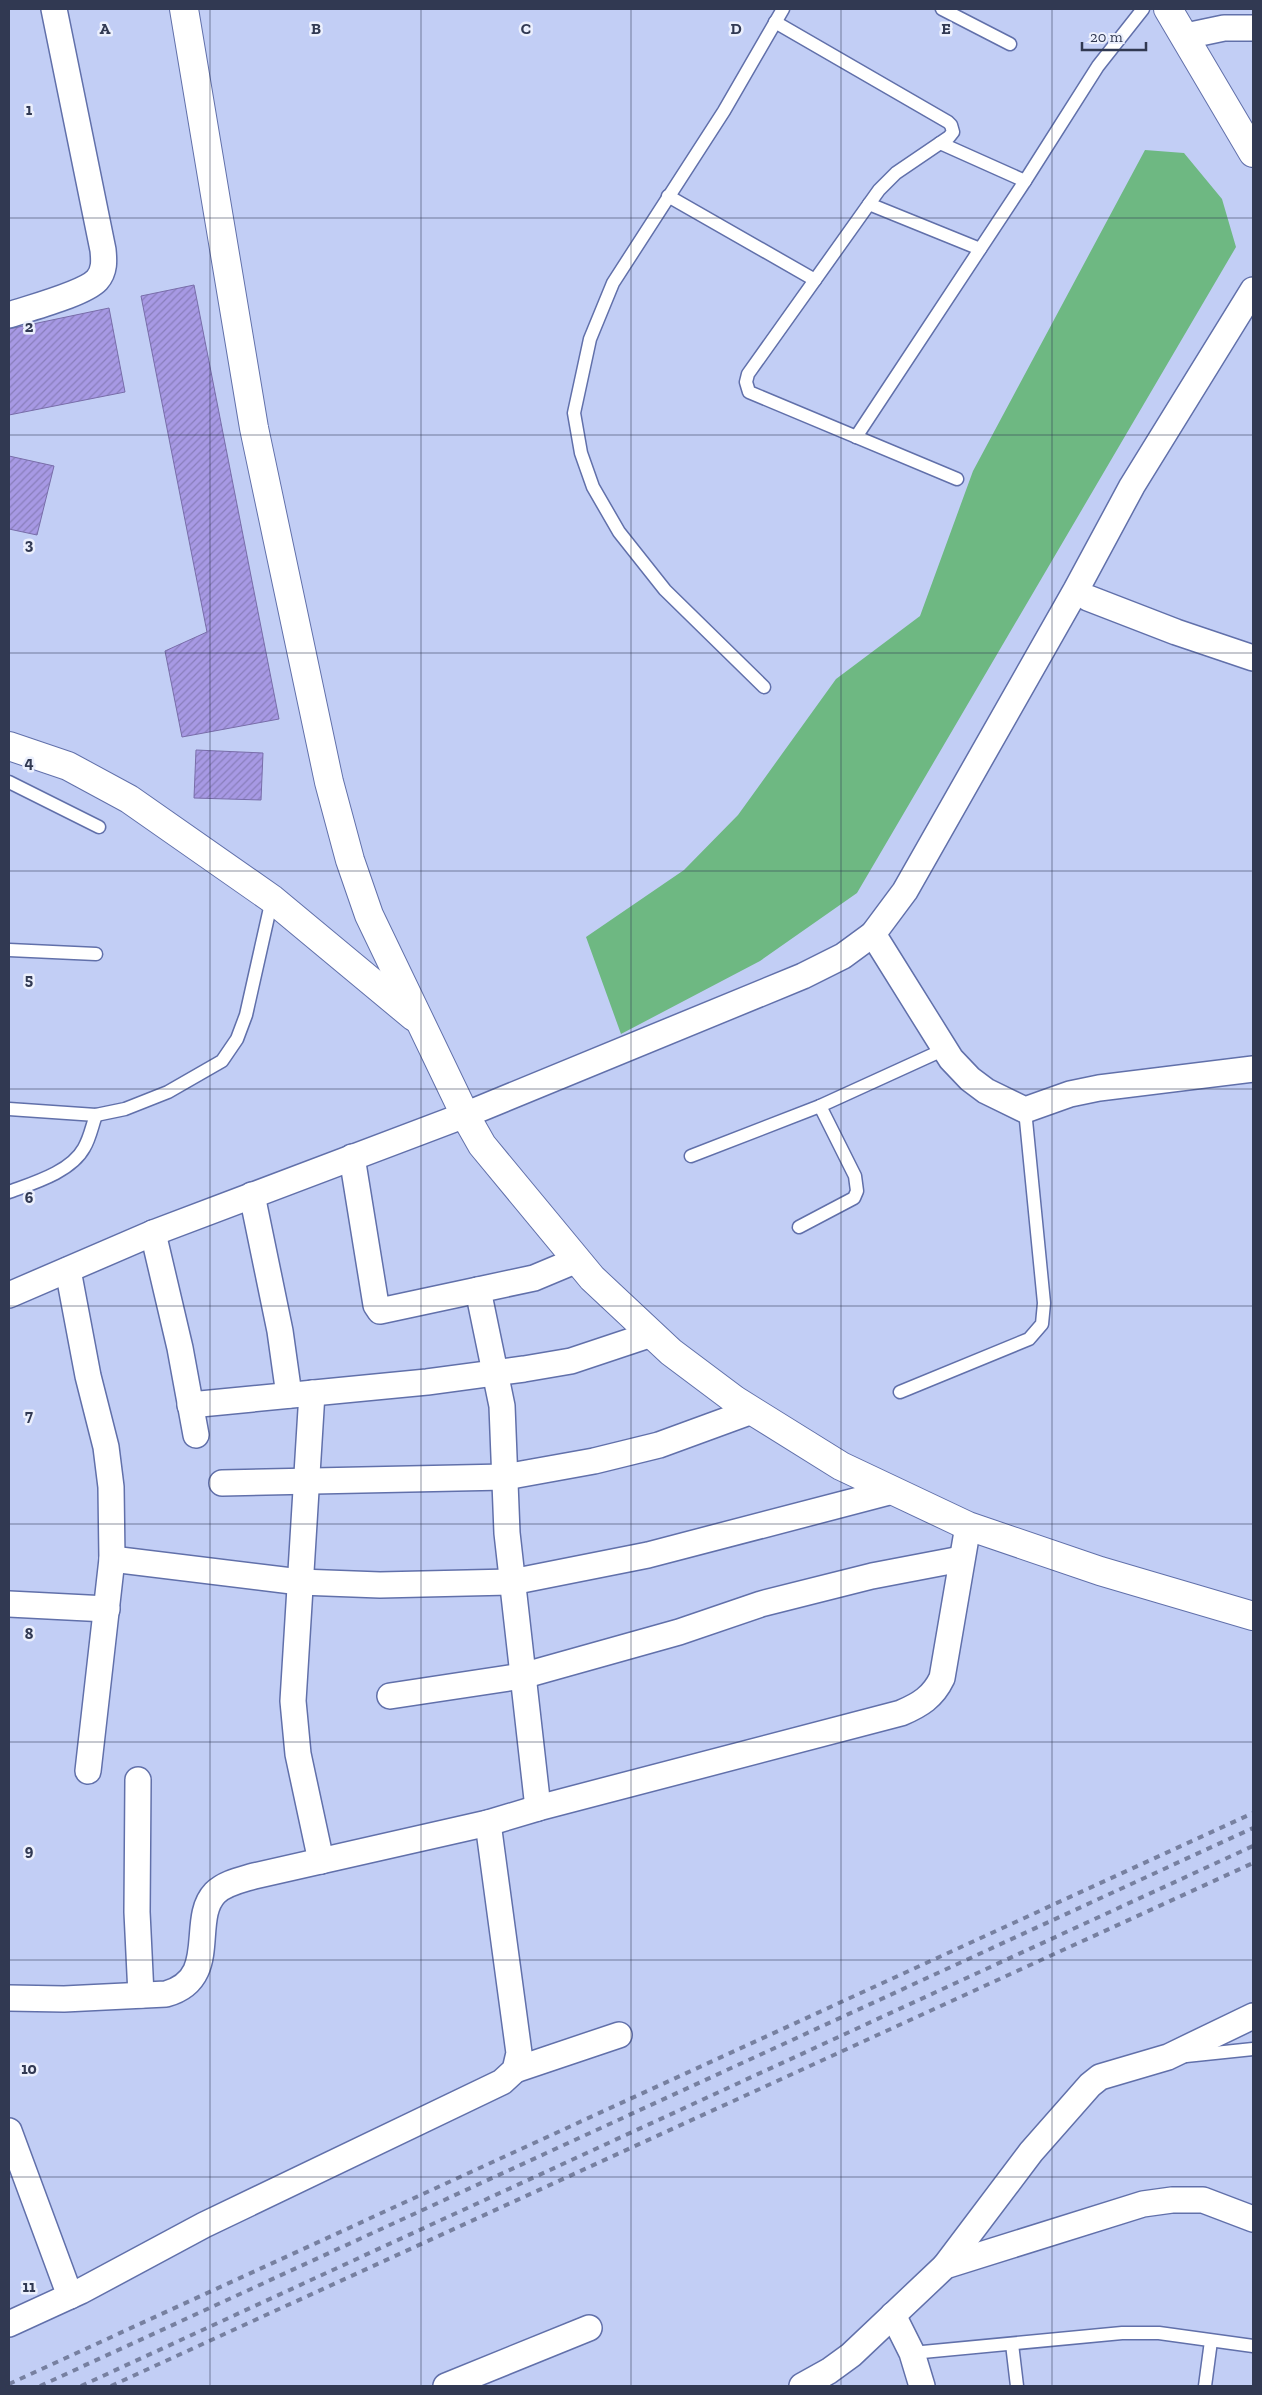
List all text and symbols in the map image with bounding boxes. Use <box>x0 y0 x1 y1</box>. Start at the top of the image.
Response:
text: A <box>100 19 111 38</box>
text: B <box>311 19 321 38</box>
text: C <box>521 19 531 38</box>
text: D <box>730 19 742 38</box>
text: E <box>941 19 951 38</box>
scale bar <box>1082 20 1146 52</box>
text: 20 m <box>1090 28 1123 46</box>
text: 1 <box>26 100 33 119</box>
text: 2 <box>25 317 34 336</box>
text: 3 <box>25 535 34 554</box>
text: 4 <box>24 753 34 772</box>
text: 5 <box>25 970 33 989</box>
text: 6 <box>25 1188 34 1207</box>
text: 7 <box>25 1406 33 1425</box>
text: 8 <box>25 1624 34 1643</box>
text: 9 <box>25 1841 34 1860</box>
text: 10 <box>21 2059 37 2078</box>
text: 11 <box>23 2277 36 2296</box>

